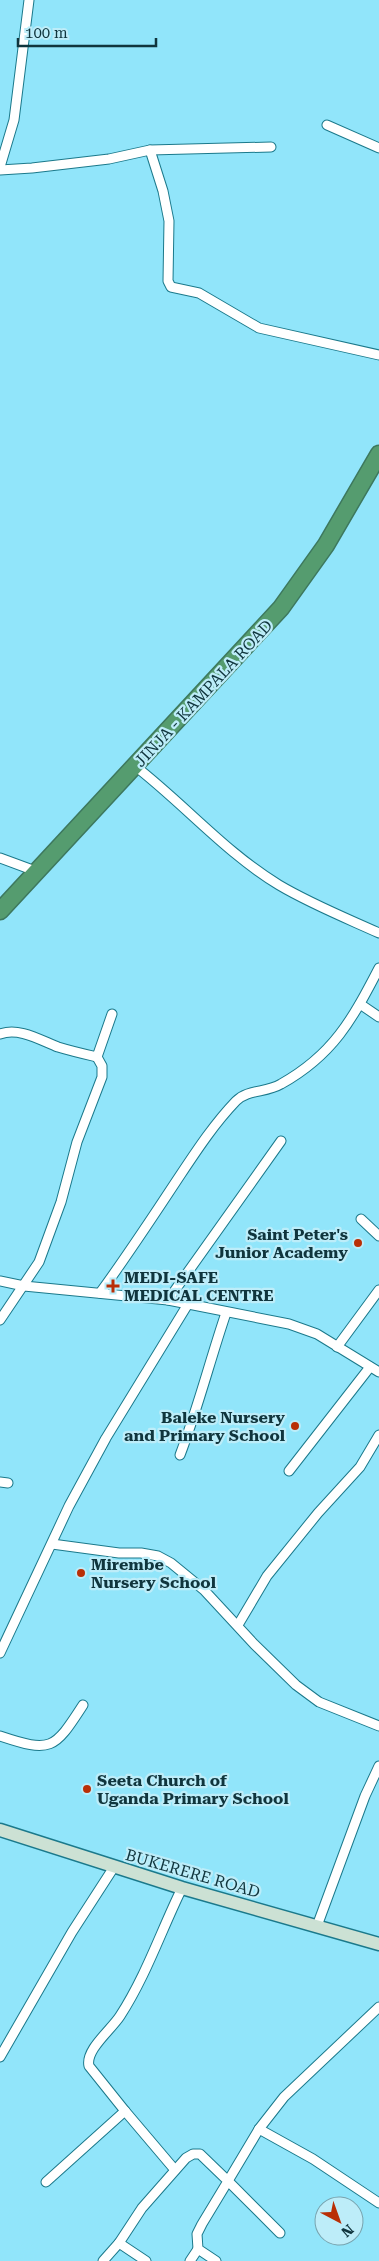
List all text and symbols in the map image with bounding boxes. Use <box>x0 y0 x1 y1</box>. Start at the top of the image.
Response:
scale bar <box>18 15 155 47</box>
text: 100 m <box>25 24 68 42</box>
street label: JINJA - KAMPALA ROAD <box>130 616 276 771</box>
place label: Saint Peter's Junior Academy <box>215 1225 348 1262</box>
marker: Saint Peter's Junior Academy <box>352 1237 364 1249</box>
place label: MEDI-SAFE MEDICAL CENTRE <box>124 1268 274 1305</box>
marker: MEDI-SAFE MEDICAL CENTRE <box>106 1279 120 1293</box>
place label: Baleke Nursery and Primary School <box>124 1408 286 1445</box>
marker: Baleke Nursery and Primary School <box>289 1420 301 1432</box>
place label: Mirembe Nursery School <box>91 1555 217 1592</box>
marker: Mirembe Nursery School <box>75 1567 87 1579</box>
place label: Seeta Church of Uganda Primary School <box>97 1771 289 1808</box>
marker: Seeta Church of Uganda Primary School <box>81 1783 93 1795</box>
street label: BUKERERE ROAD <box>123 1845 262 1902</box>
north arrow <box>314 2196 364 2246</box>
text: N <box>338 2221 357 2241</box>

